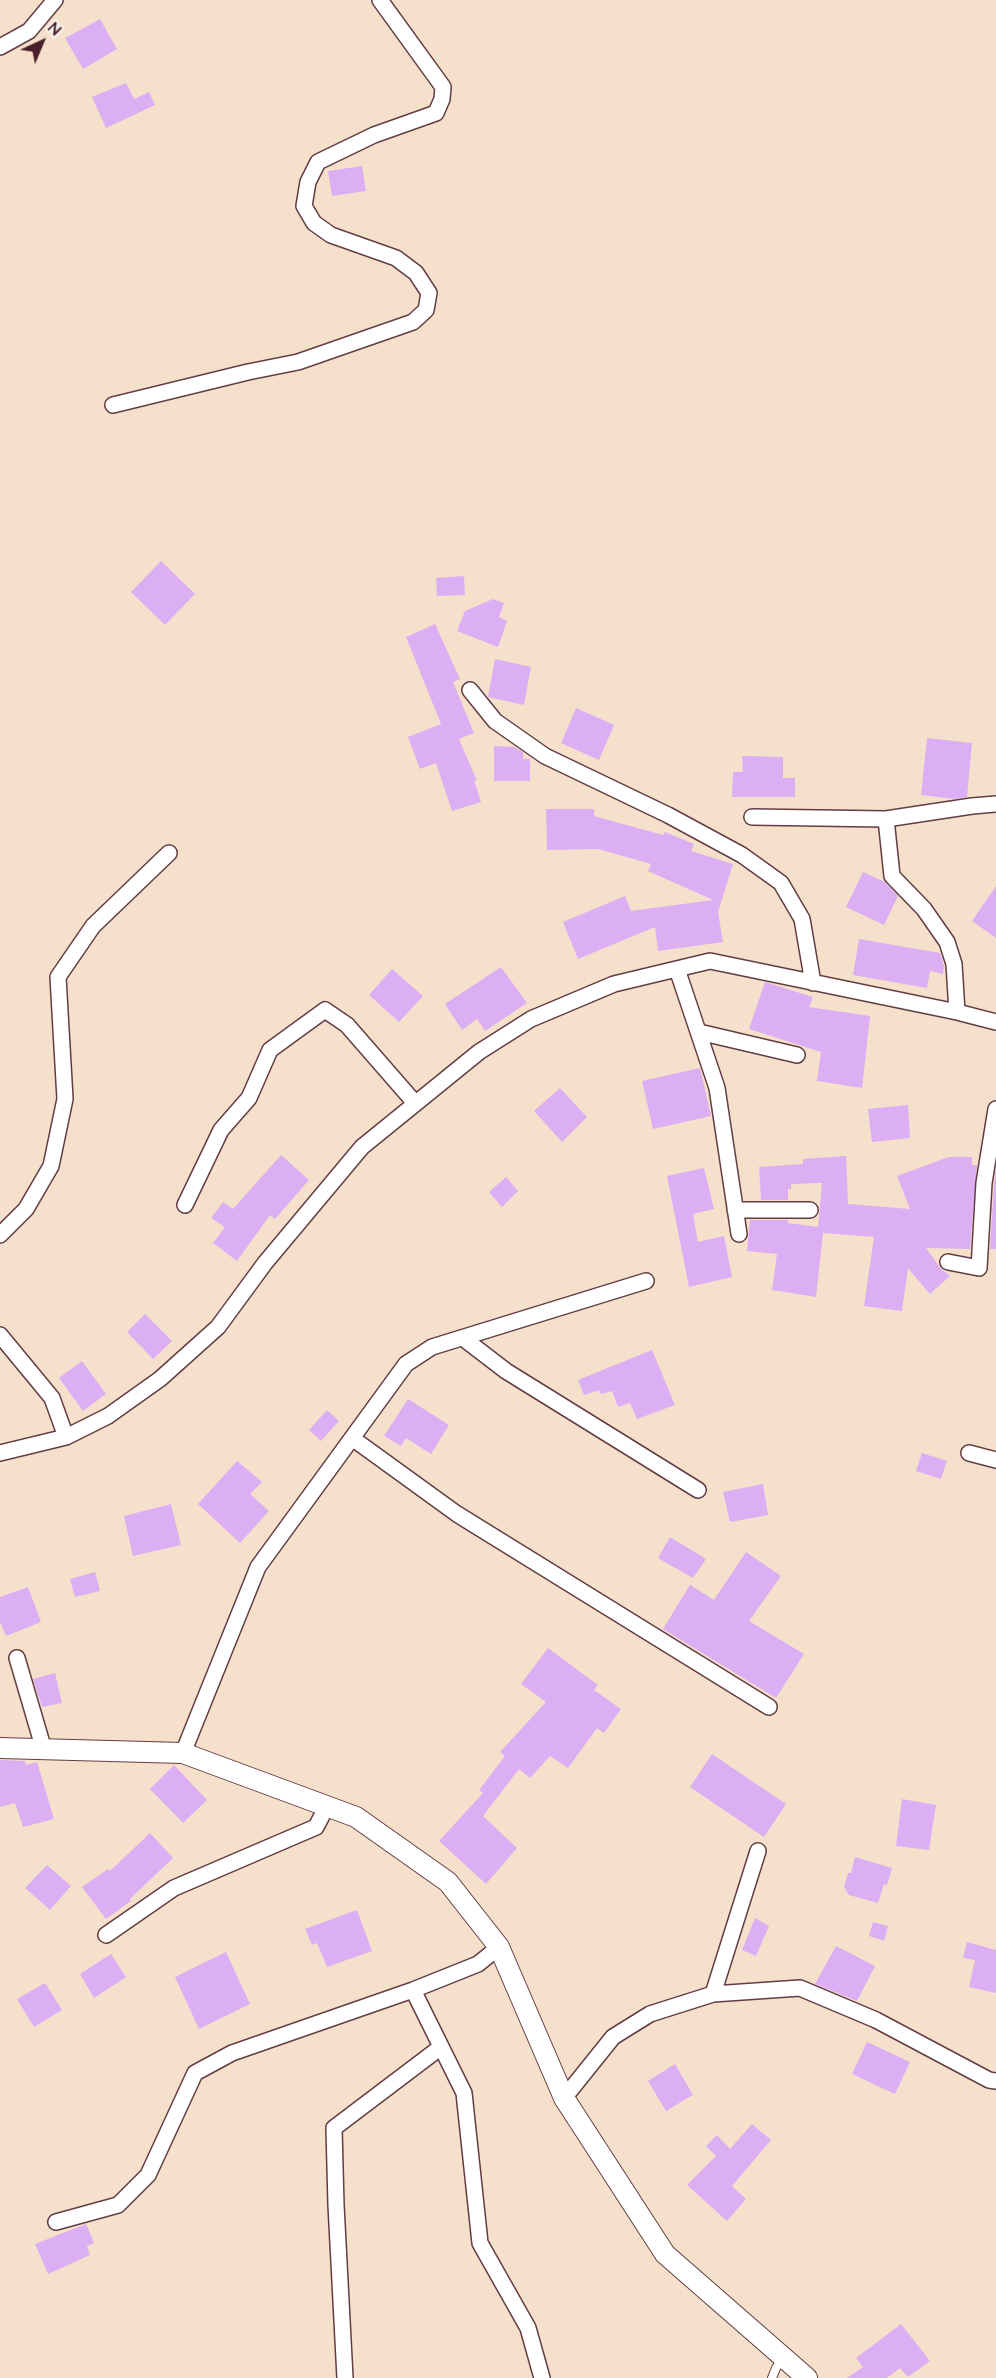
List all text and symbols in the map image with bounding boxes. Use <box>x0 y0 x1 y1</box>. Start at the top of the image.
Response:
north arrow <box>12 12 72 72</box>
text: N <box>43 18 66 40</box>

